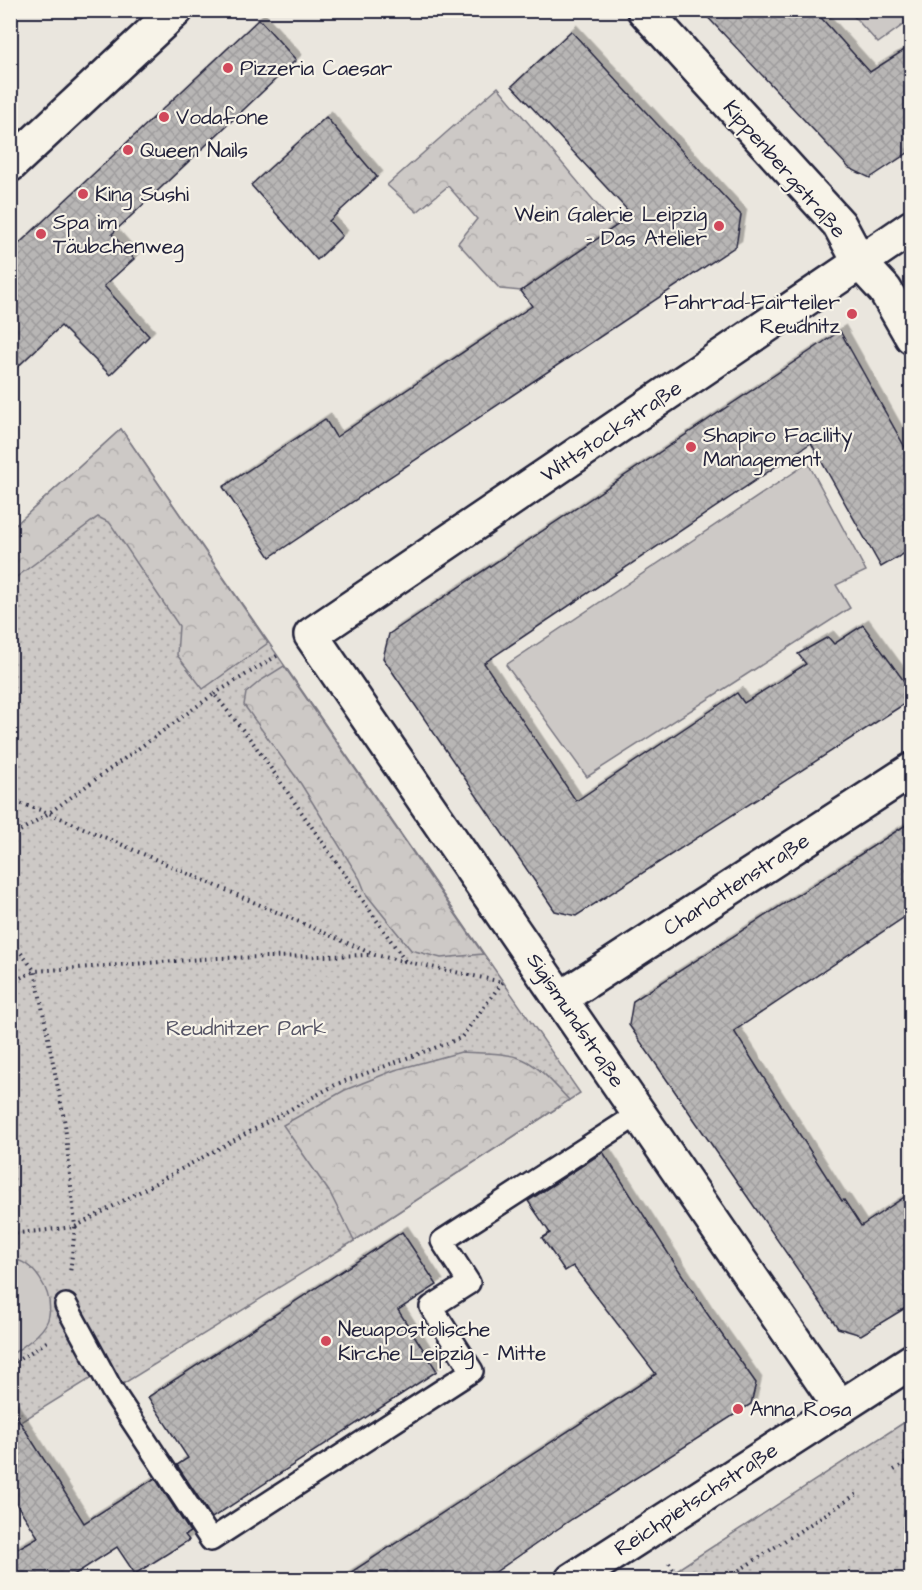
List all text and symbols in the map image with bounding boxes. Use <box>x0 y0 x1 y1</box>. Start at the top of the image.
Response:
place label: Pizzeria Caesar <box>240 54 393 83</box>
marker: Pizzeria Caesar <box>221 61 235 75</box>
street label: Kippenbergstraße <box>715 94 853 246</box>
place label: Vodafone <box>176 103 269 132</box>
marker: Vodafone <box>157 110 171 124</box>
place label: Queen Nails <box>140 136 248 165</box>
marker: Queen Nails <box>121 143 135 157</box>
place label: King Sushi <box>95 180 189 211</box>
marker: King Sushi <box>76 187 90 201</box>
place label: Wein Galerie Leipzig - Das Atelier <box>514 200 707 253</box>
place label: Spa im Täubchenweg <box>53 208 184 263</box>
marker: Wein Galerie Leipzig - Das Atelier <box>712 219 726 233</box>
marker: Spa im Täubchenweg <box>34 227 48 241</box>
place label: Fahrrad-Fairteiler Reudnitz <box>664 288 841 341</box>
marker: Fahrrad-Fairteiler Reudnitz <box>845 307 859 321</box>
street label: Wittstockstraße <box>535 373 688 489</box>
place label: Shapiro Facility Management <box>703 421 853 476</box>
marker: Shapiro Facility Management <box>684 440 698 454</box>
street label: Charlottenstraße <box>657 826 815 943</box>
street label: Sigismundstraße <box>518 947 632 1095</box>
park label: Reudnitzer Park <box>166 1014 326 1043</box>
place label: Neuapostolische Kirche Leipzig - Mitte <box>338 1315 546 1370</box>
marker: Neuapostolische Kirche Leipzig - Mitte <box>319 1334 333 1348</box>
place label: Anna Rosa <box>750 1395 852 1424</box>
marker: Anna Rosa <box>731 1402 745 1416</box>
street label: Reichpietschstraße <box>609 1436 784 1564</box>

